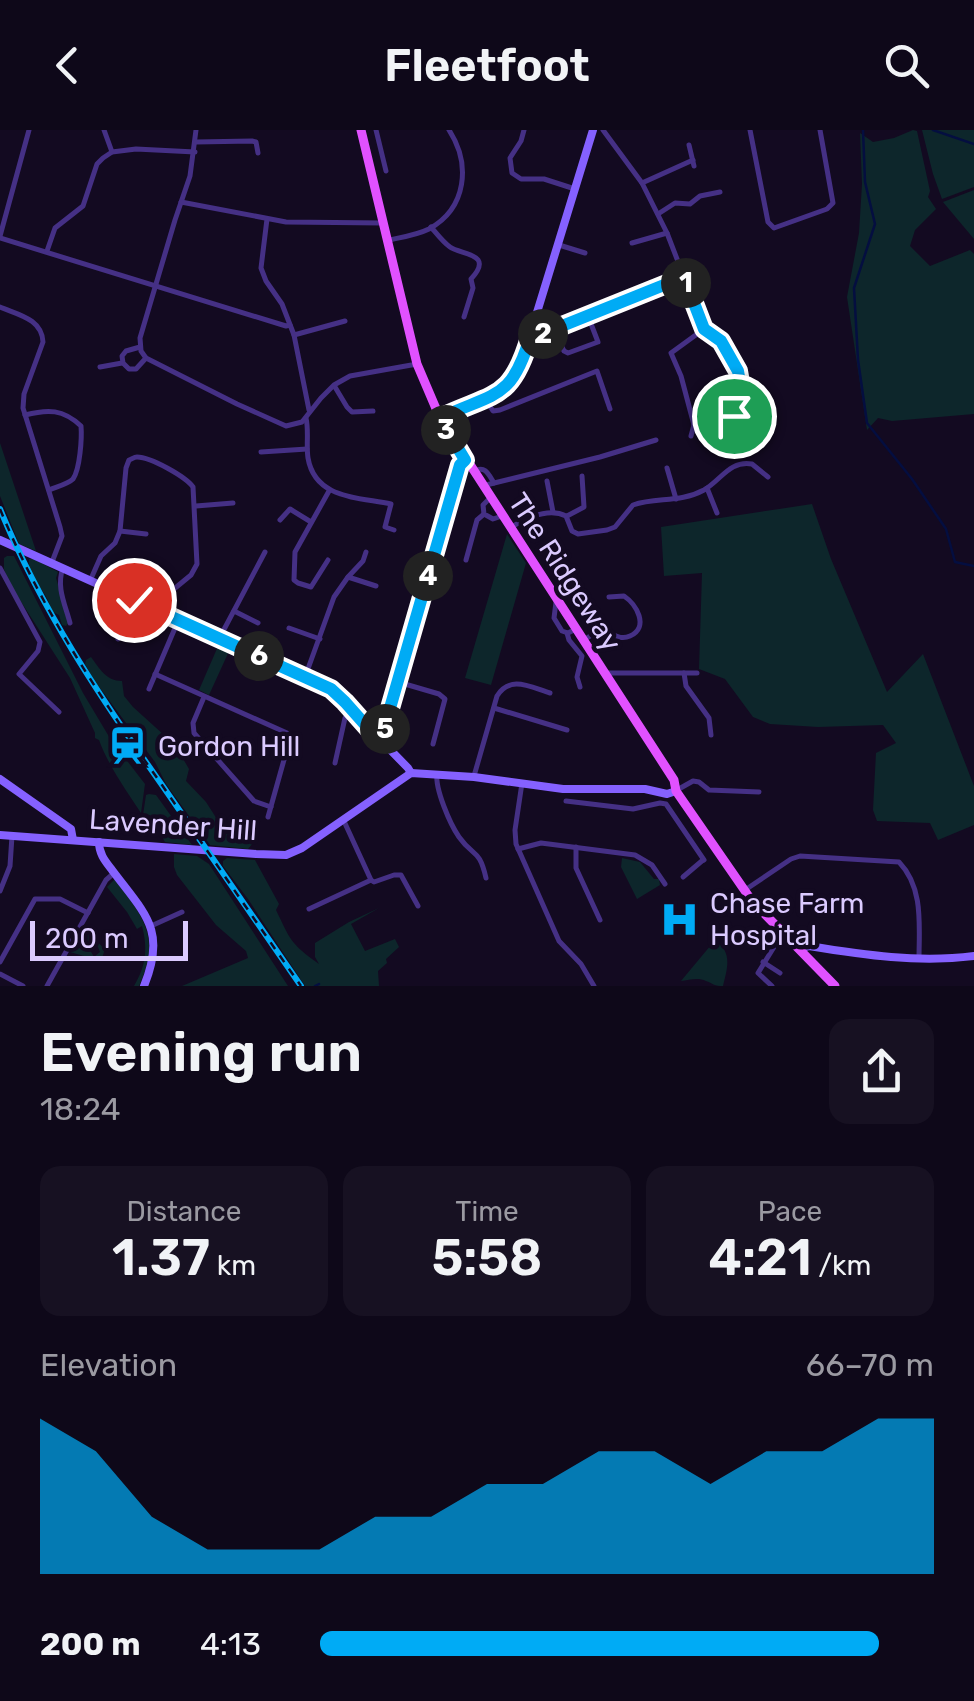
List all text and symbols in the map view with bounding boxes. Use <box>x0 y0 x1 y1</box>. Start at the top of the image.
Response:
icon: back <box>40 38 95 93</box>
icon: search <box>879 38 934 93</box>
text: Fleetfoot <box>384 39 590 92</box>
pin: 1 <box>661 258 711 308</box>
text: 1 <box>679 266 693 299</box>
pin: 2 <box>518 309 568 359</box>
text: 2 <box>534 317 552 350</box>
pin <box>692 374 777 459</box>
icon: arrive <box>707 389 762 444</box>
pin: 3 <box>421 405 471 455</box>
text: 3 <box>437 413 455 446</box>
street label: The Ridgeway <box>502 487 628 657</box>
pin: 4 <box>403 551 453 601</box>
pin <box>92 558 177 643</box>
text: 4 <box>418 559 438 592</box>
icon: check <box>107 573 162 628</box>
pin: 6 <box>234 631 284 681</box>
text: 6 <box>250 639 268 672</box>
pin: 5 <box>360 704 410 754</box>
text: 5 <box>376 712 394 745</box>
station icon: Gordon Hill <box>107 725 149 767</box>
place label: Gordon Hill <box>158 730 300 763</box>
street label: Lavender Hill <box>88 803 258 847</box>
place label: Chase Farm Hospital <box>710 887 865 952</box>
hospital icon: Chase Farm Hospital <box>659 898 701 940</box>
scale bar <box>30 916 188 960</box>
text: 200 m <box>45 922 129 955</box>
button: share <box>829 1019 934 1124</box>
text: Evening run <box>40 1020 362 1085</box>
text: 18:24 <box>40 1090 121 1128</box>
text: Distance <box>127 1195 241 1228</box>
text: Time <box>455 1195 519 1228</box>
text: Pace <box>758 1195 822 1228</box>
text: 1.37 <box>112 1228 210 1288</box>
text: 5:58 <box>432 1228 542 1288</box>
text: 4:21 <box>709 1228 812 1288</box>
text: km <box>210 1249 256 1282</box>
text: /km <box>812 1249 871 1282</box>
text: Elevation <box>40 1346 177 1384</box>
text: 66–70 m <box>806 1346 934 1384</box>
text: 200 m <box>40 1625 140 1663</box>
text: 4:13 <box>200 1625 261 1663</box>

